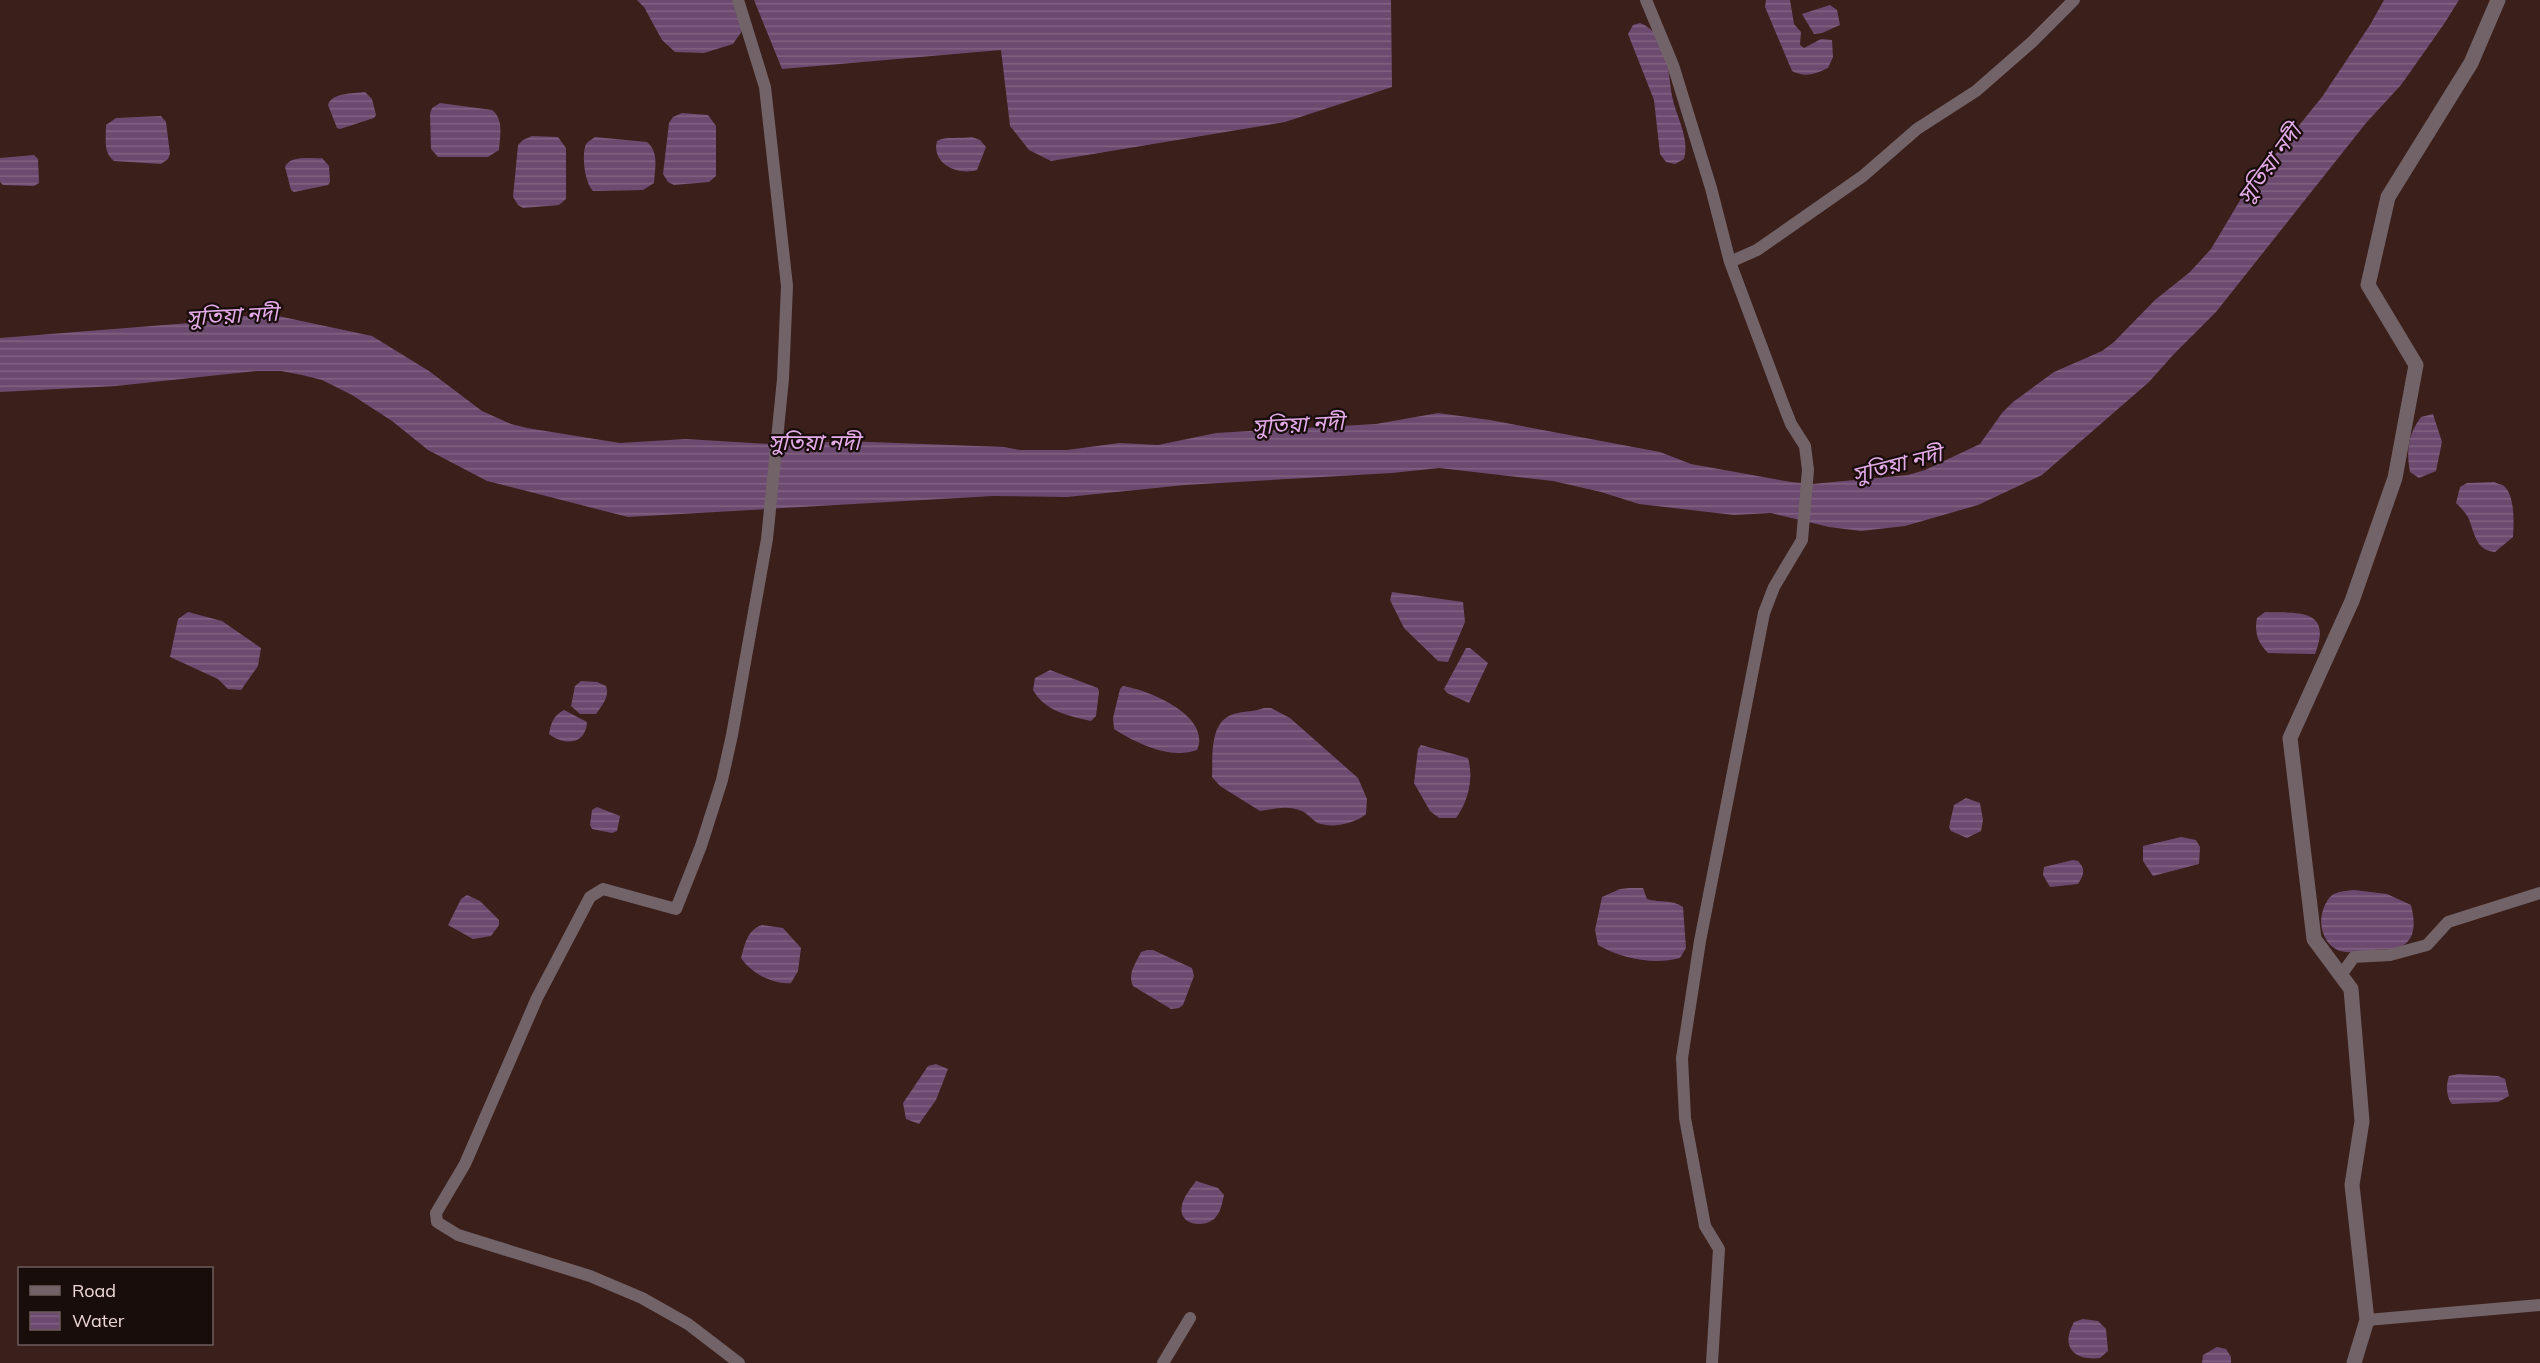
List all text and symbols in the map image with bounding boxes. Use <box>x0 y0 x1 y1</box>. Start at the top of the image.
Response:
water label: সুতিয়া নদী <box>2231 115 2310 209</box>
water label: সুতিয়া নদী <box>185 298 283 331</box>
water label: সুতিয়া নদী <box>1251 407 1349 440</box>
water label: সুতিয়া নদী <box>768 428 864 456</box>
water label: সুতিয়া নদী <box>1849 438 1949 489</box>
legend <box>18 1267 213 1345</box>
text: Road <box>72 1279 116 1302</box>
text: Water <box>72 1309 125 1332</box>

